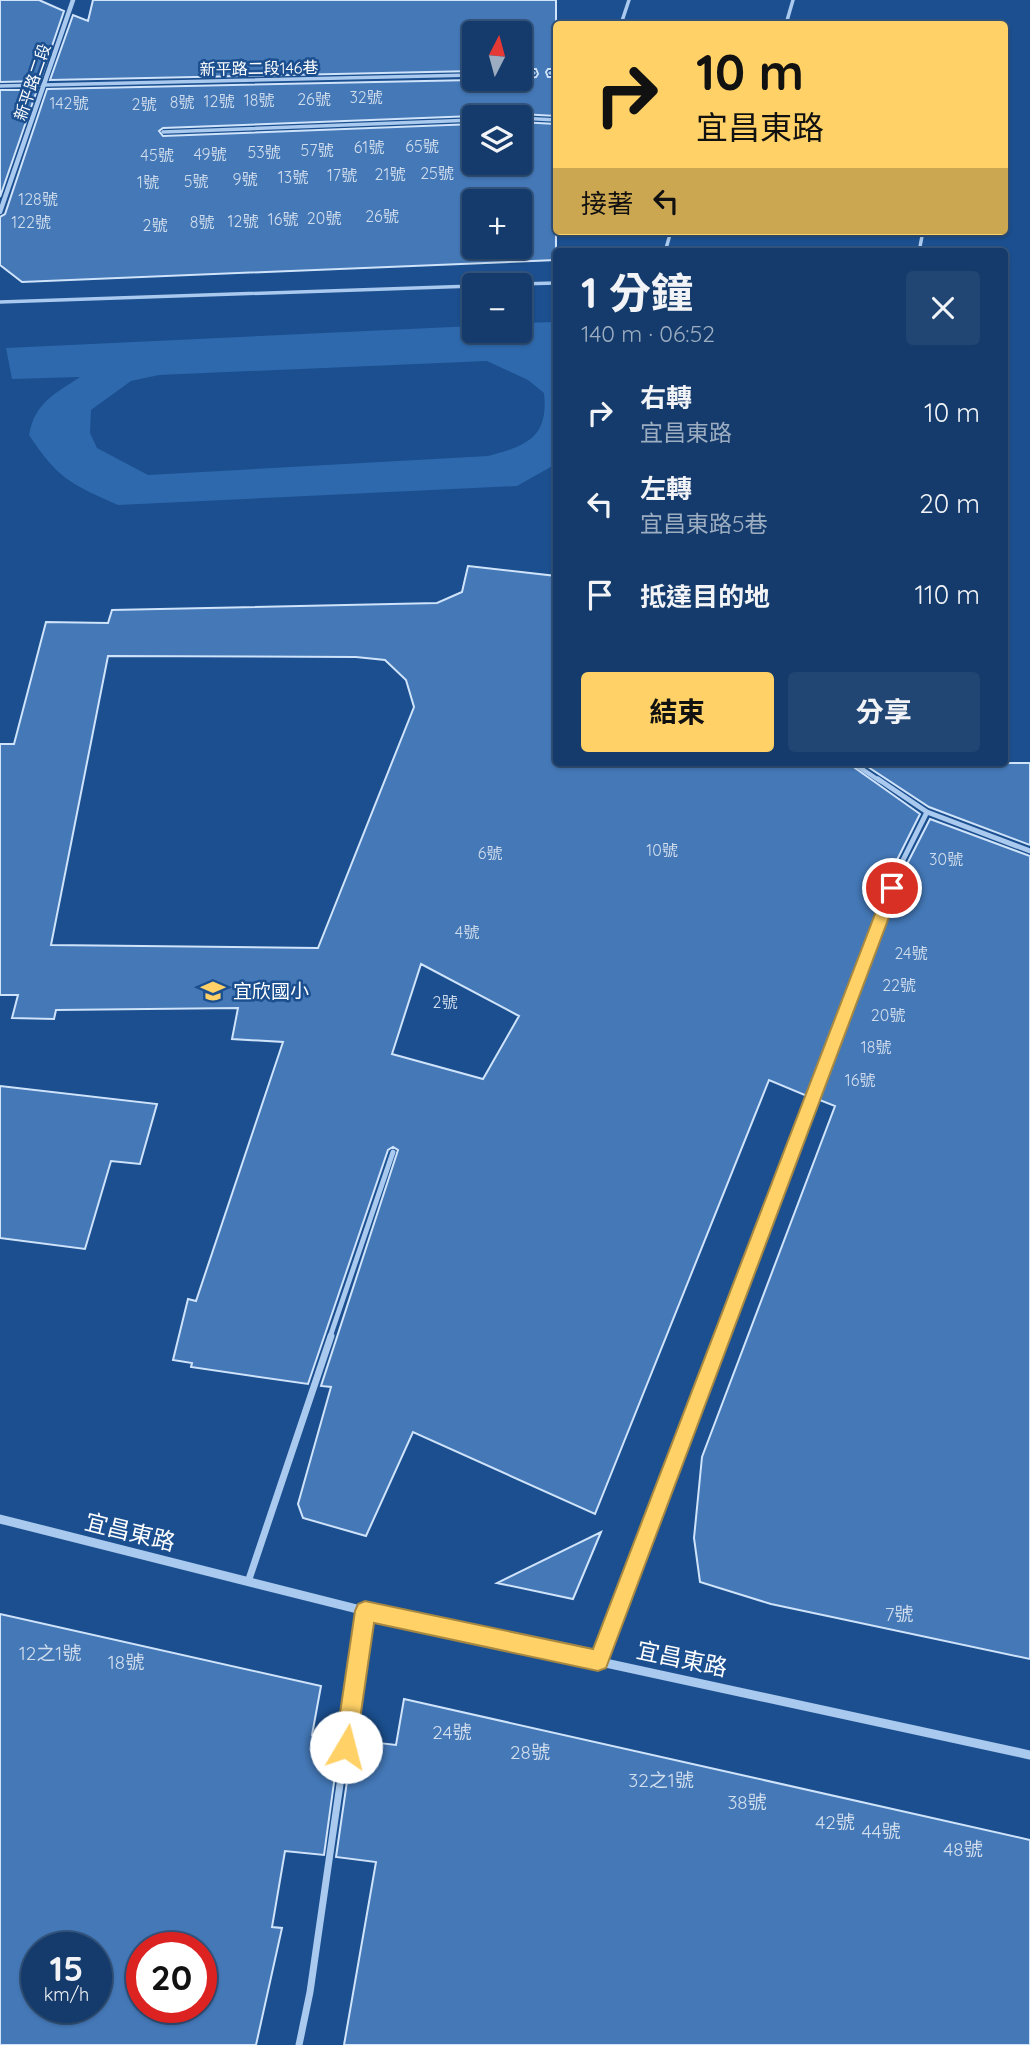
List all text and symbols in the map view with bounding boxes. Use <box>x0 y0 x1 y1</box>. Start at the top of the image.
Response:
north arrow <box>462 21 532 91</box>
map controls <box>462 21 532 343</box>
street label: 新平路二段 <box>10 41 54 123</box>
text: 10 m <box>696 41 804 102</box>
icon: right <box>581 49 672 140</box>
street label: 新平路二段146巷 <box>199 57 319 79</box>
house number: 32號 <box>349 87 383 107</box>
house number: 26號 <box>297 89 331 109</box>
house number: 18號 <box>244 90 274 110</box>
house number: 12號 <box>204 91 234 111</box>
house number: 8號 <box>170 92 194 112</box>
house number: 142號 <box>50 93 88 113</box>
house number: 2號 <box>132 94 156 114</box>
button: layers <box>462 105 532 175</box>
text: 宜昌東路 <box>696 107 824 147</box>
house number: 65號 <box>405 136 439 156</box>
house number: 61號 <box>354 137 384 157</box>
house number: 57號 <box>301 140 333 160</box>
house number: 53號 <box>247 142 281 162</box>
house number: 49號 <box>193 144 227 164</box>
house number: 45號 <box>140 145 174 165</box>
house number: 25號 <box>420 163 454 183</box>
house number: 21號 <box>375 164 405 184</box>
house number: 17號 <box>327 165 357 185</box>
house number: 13號 <box>278 167 308 187</box>
house number: 9號 <box>233 169 257 189</box>
house number: 5號 <box>184 171 208 191</box>
house number: 1號 <box>137 172 159 192</box>
icon: left <box>647 182 685 220</box>
text: 接著 <box>581 187 633 220</box>
house number: 128號 <box>18 189 58 209</box>
button: + <box>462 189 532 259</box>
house number: 26號 <box>365 206 399 226</box>
house number: 20號 <box>307 208 341 228</box>
house number: 16號 <box>268 209 298 229</box>
house number: 12號 <box>228 211 258 231</box>
house number: 122號 <box>11 212 51 232</box>
house number: 8號 <box>190 212 214 232</box>
house number: 2號 <box>143 215 167 235</box>
text: 1 分鐘 <box>581 266 693 319</box>
button: close <box>906 271 980 345</box>
button: − <box>462 273 532 343</box>
text: 140 m · 06:52 <box>581 319 715 348</box>
text: 右轉 <box>640 381 692 414</box>
icon: right <box>581 394 619 432</box>
text: 10 m <box>924 396 980 429</box>
text: 宜昌東路 <box>640 418 732 447</box>
text: 左轉 <box>640 472 692 505</box>
icon: left <box>581 485 619 523</box>
text: 20 m <box>919 487 980 520</box>
text: 宜昌東路5巷 <box>640 509 768 538</box>
icon: arrive <box>581 576 619 614</box>
text: 110 m <box>914 578 980 611</box>
text: 抵達目的地 <box>640 580 770 613</box>
button: 結束 <box>581 672 774 752</box>
button: 分享 <box>788 672 980 752</box>
house number: 10號 <box>646 840 678 860</box>
house number: 6號 <box>478 843 502 863</box>
house number: 30號 <box>929 849 963 869</box>
pin <box>862 858 922 918</box>
icon: arrive <box>873 869 911 907</box>
house number: 4號 <box>455 922 479 942</box>
house number: 24號 <box>894 943 928 963</box>
house number: 22號 <box>882 975 916 995</box>
school or university icon: 宜欣國小 <box>199 977 227 1005</box>
place label: 宜欣國小 <box>233 979 309 1003</box>
house number: 2號 <box>433 992 457 1012</box>
house number: 20號 <box>871 1005 905 1025</box>
house number: 18號 <box>861 1037 891 1057</box>
house number: 16號 <box>845 1070 875 1090</box>
street label: 宜昌東路 <box>82 1506 178 1557</box>
house number: 7號 <box>885 1602 913 1626</box>
street label: 宜昌東路 <box>634 1635 730 1682</box>
house number: 12之1號 <box>19 1641 81 1665</box>
house number: 18號 <box>108 1650 144 1674</box>
position arrow <box>309 1710 383 1784</box>
house number: 24號 <box>432 1720 472 1744</box>
house number: 28號 <box>510 1740 550 1764</box>
house number: 32之1號 <box>628 1768 694 1792</box>
house number: 38號 <box>727 1790 767 1814</box>
house number: 42號 <box>815 1810 855 1834</box>
house number: 44號 <box>861 1819 901 1843</box>
house number: 48號 <box>943 1837 983 1861</box>
speed limit sign: 20 <box>126 1932 217 2023</box>
text: 15 <box>50 1946 83 1990</box>
text: km/h <box>44 1983 89 2006</box>

